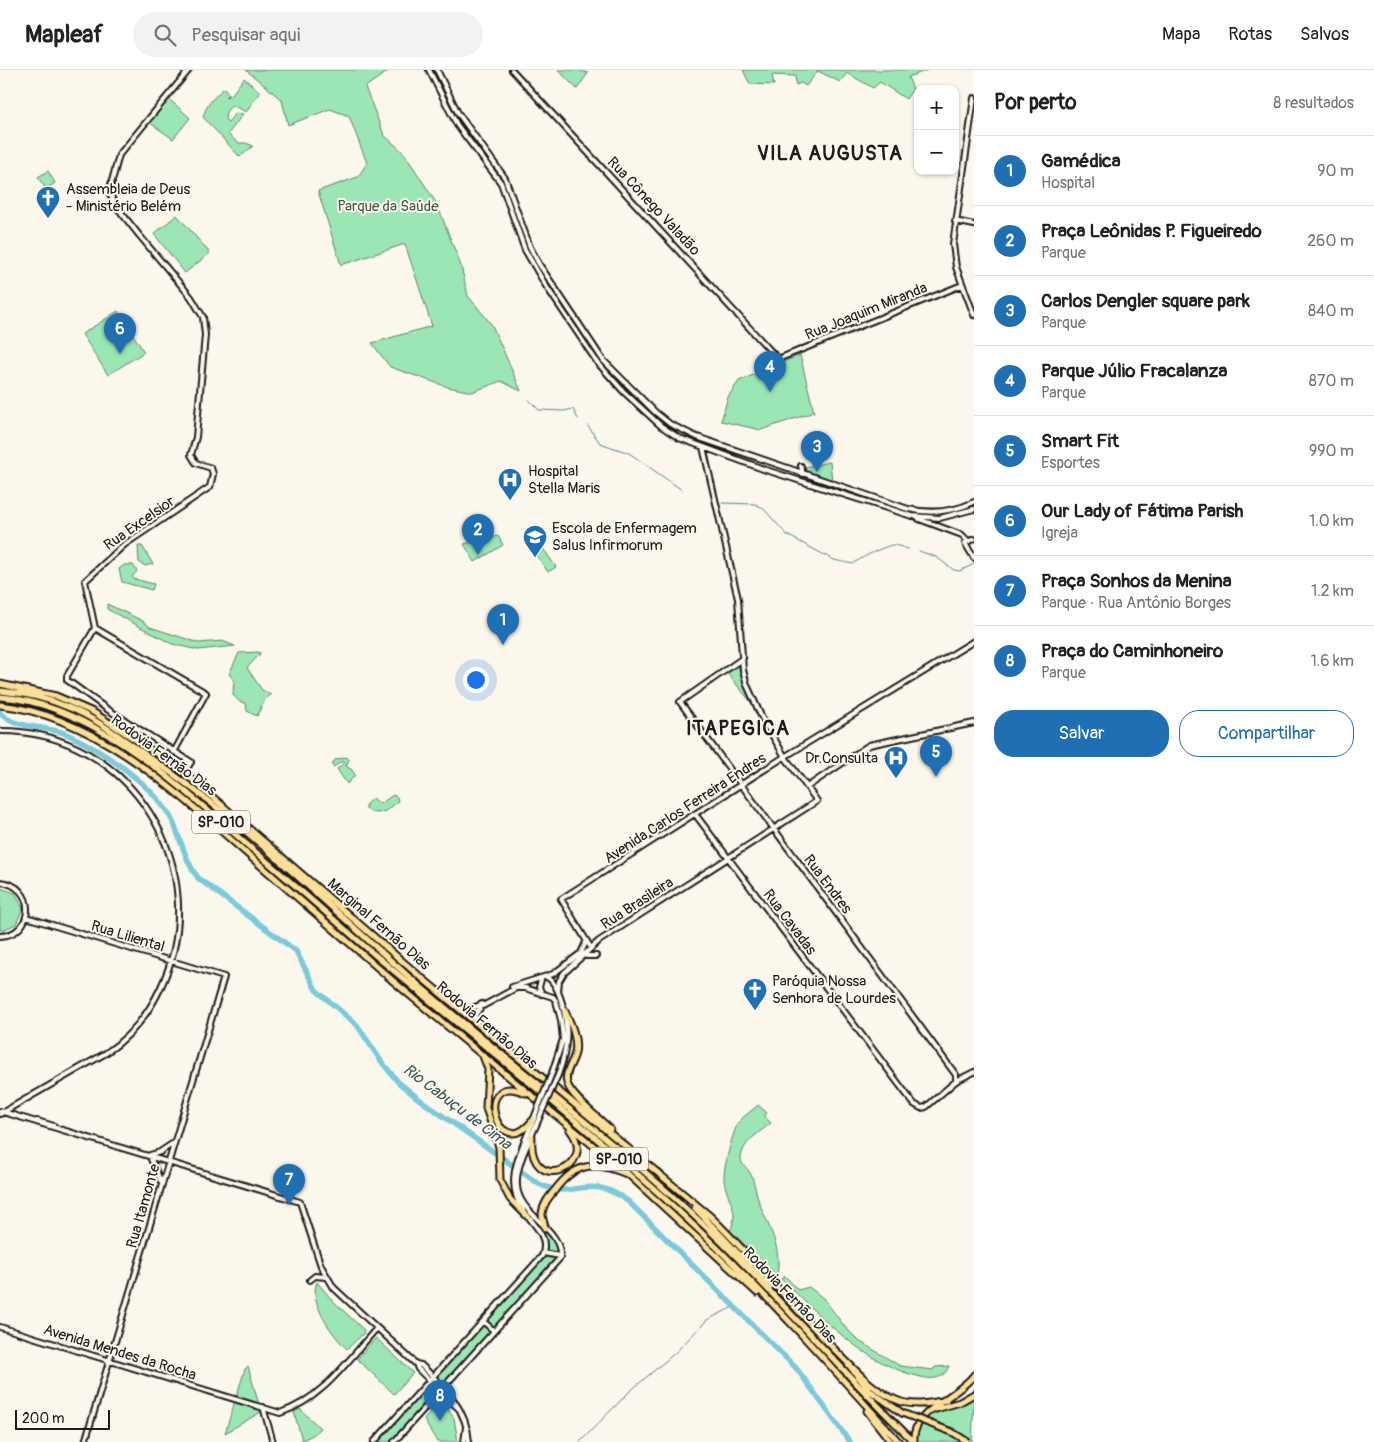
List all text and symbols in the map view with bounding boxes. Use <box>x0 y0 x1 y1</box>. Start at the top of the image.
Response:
search box <box>133 12 483 57</box>
text: Mapleaf <box>25 20 103 49</box>
icon: search <box>151 21 179 49</box>
text: Pesquisar aqui <box>191 23 300 47</box>
text: Mapa <box>1162 23 1200 46</box>
text: Rotas <box>1228 23 1272 46</box>
text: Salvos <box>1300 23 1349 46</box>
map controls <box>914 85 959 175</box>
button: + <box>914 85 959 130</box>
text: Por perto <box>994 89 1076 116</box>
text: 8 resultados <box>1273 93 1354 113</box>
button: − <box>914 130 959 175</box>
district label: VILA AUGUSTA <box>757 141 903 166</box>
text: Gamédica <box>1041 149 1121 173</box>
street label: Rua Cônego Valadão <box>603 153 704 260</box>
text: 1 <box>1007 161 1013 181</box>
text: 90 m <box>1317 161 1354 181</box>
text: Hospital <box>1041 173 1095 193</box>
place label: Assembleia de Deus - Ministério Belém <box>66 180 190 216</box>
church icon: Assembleia de Deus - Ministério Belém <box>35 185 61 219</box>
park label: Parque da Saúde <box>337 197 439 216</box>
text: Praça Leônidas P. Figueiredo <box>1041 219 1262 243</box>
text: 2 <box>1006 231 1014 251</box>
text: 260 m <box>1307 231 1354 251</box>
text: Parque <box>1041 243 1086 263</box>
street label: Rua Joaquim Miranda <box>802 278 930 345</box>
text: Carlos Dengler square park <box>1041 289 1250 313</box>
text: 3 <box>1006 301 1014 321</box>
text: 840 m <box>1308 301 1354 321</box>
pin: 6 <box>104 313 136 354</box>
text: Parque <box>1041 313 1086 333</box>
pin: 4 <box>754 351 786 392</box>
text: Parque Júlio Fracalanza <box>1041 359 1227 383</box>
text: 4 <box>1005 371 1015 391</box>
text: 870 m <box>1309 371 1354 391</box>
text: Parque <box>1041 383 1086 403</box>
text: Smart Fit <box>1041 429 1119 453</box>
pin: 3 <box>801 431 833 472</box>
text: 5 <box>1006 441 1014 461</box>
text: 990 m <box>1309 441 1354 461</box>
text: Esportes <box>1041 453 1100 473</box>
place label: Hospital Stella Maris <box>528 462 600 498</box>
hospital icon: Hospital Stella Maris <box>497 467 523 501</box>
street label: Rua Excelsior <box>100 492 179 555</box>
text: Our Lady of Fátima Parish <box>1041 499 1243 523</box>
text: 6 <box>1005 511 1015 531</box>
text: 1.0 km <box>1309 511 1354 531</box>
pin: 2 <box>462 514 494 555</box>
place label: Escola de Enfermagem Salus Infirmorum <box>552 519 697 555</box>
text: Igreja <box>1041 523 1078 543</box>
school or university icon: Escola de Enfermagem Salus Infirmorum <box>522 524 548 558</box>
text: Praça Sonhos da Menina <box>1041 569 1232 593</box>
text: 7 <box>1006 581 1014 601</box>
text: 1.2 km <box>1311 581 1354 601</box>
text: Parque · Rua Antônio Borges <box>1041 593 1231 613</box>
pin: 1 <box>487 604 519 645</box>
text: Praça do Caminhoneiro <box>1041 639 1223 663</box>
text: 8 <box>1006 651 1014 671</box>
text: 1.6 km <box>1311 651 1354 671</box>
text: Parque <box>1041 663 1086 683</box>
your location <box>463 667 489 693</box>
button: Salvar <box>994 710 1169 757</box>
button: Compartilhar <box>1179 710 1354 757</box>
street label: Rodovia Fernão Dias <box>107 711 221 800</box>
district label: ITAPEGICA <box>686 716 790 741</box>
pin: 5 <box>920 736 952 777</box>
hospital icon: Dr.Consulta <box>883 745 909 779</box>
street label: Avenida Carlos Ferreira Endres <box>601 749 770 868</box>
place label: Dr.Consulta <box>805 749 878 768</box>
road number: SP-010 <box>192 810 250 834</box>
street label: Rua Endres <box>799 851 856 918</box>
street label: Rua Brasileira <box>597 873 677 934</box>
street label: Marginal Fernão Dias <box>323 875 434 974</box>
street label: Rua Cavadas <box>759 886 821 959</box>
street label: Rua Liliental <box>89 916 167 957</box>
place label: Paróquia Nossa Senhora de Lourdes <box>772 972 896 1008</box>
church icon: Paróquia Nossa Senhora de Lourdes <box>742 977 768 1011</box>
street label: Rodovia Fernão Dias <box>432 978 541 1073</box>
water label: Rio Cabuçu de Cima <box>399 1060 517 1155</box>
road number: SP-010 <box>590 1148 648 1170</box>
street label: Rua Itamonte <box>122 1161 165 1250</box>
pin: 7 <box>273 1164 305 1205</box>
street label: Rodovia Fernão Dias <box>739 1243 840 1348</box>
street label: Avenida Mendes da Rocha <box>41 1320 198 1385</box>
pin: 8 <box>424 1380 456 1421</box>
scale bar <box>15 1407 110 1430</box>
text: 200 m <box>22 1410 64 1427</box>

